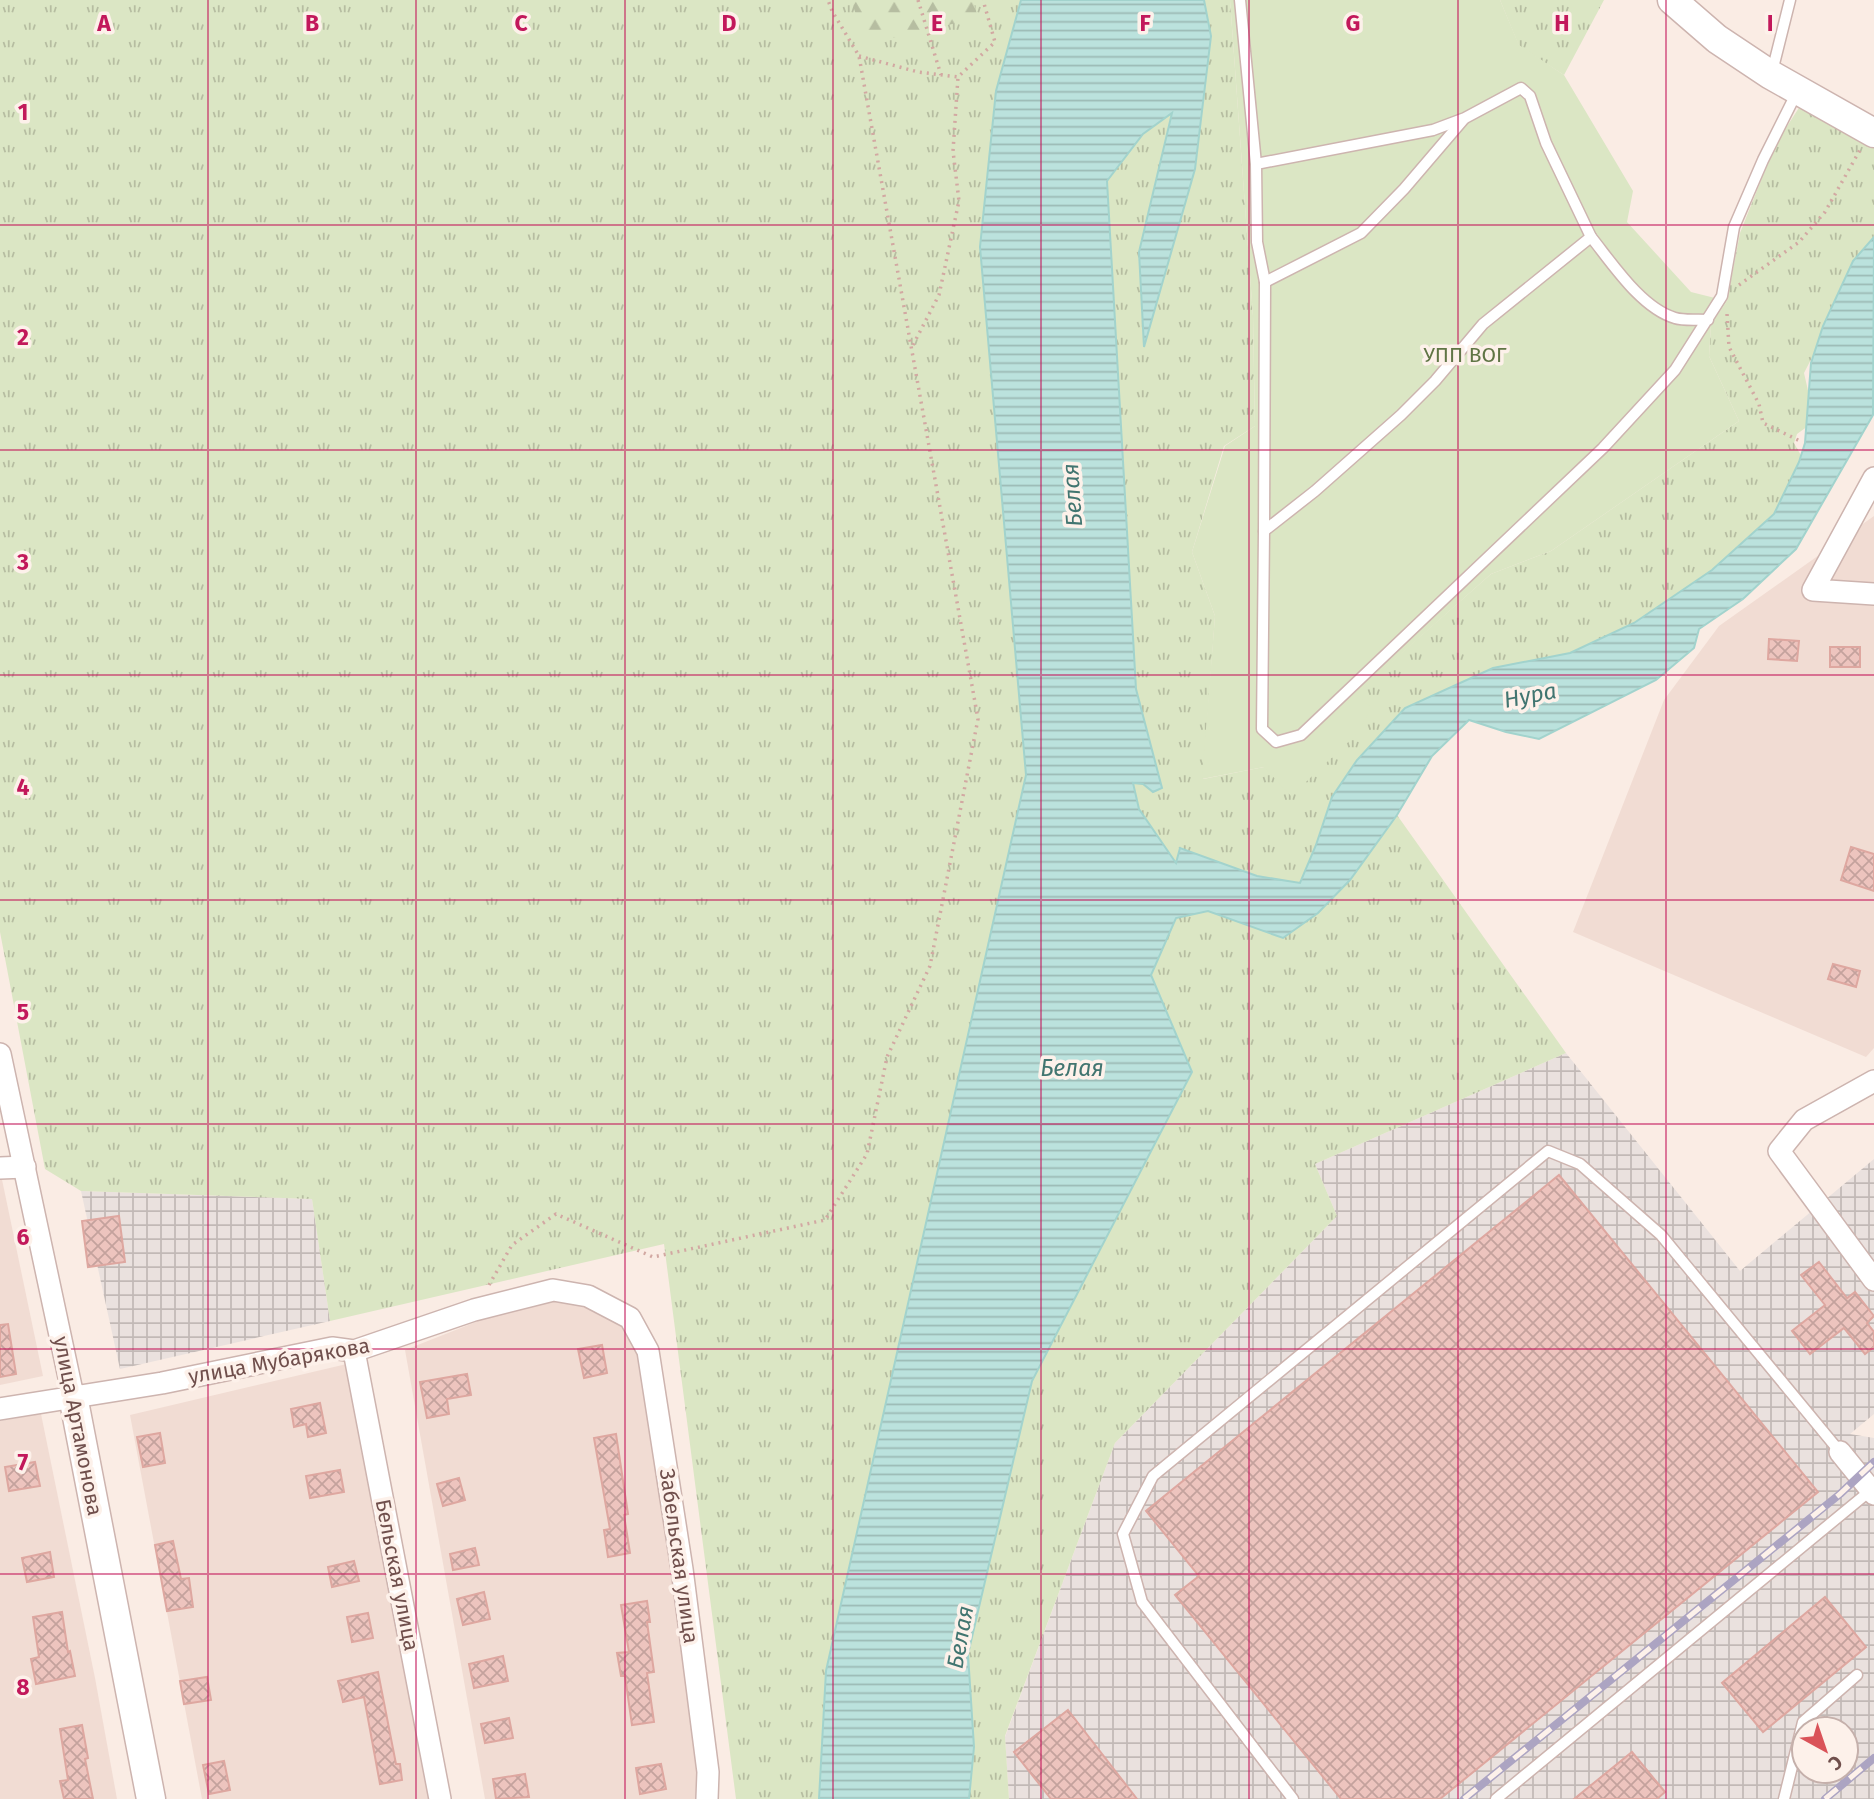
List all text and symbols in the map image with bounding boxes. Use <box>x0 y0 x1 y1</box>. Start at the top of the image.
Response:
text: A <box>96 9 111 37</box>
text: B <box>305 9 319 37</box>
text: C <box>514 9 528 37</box>
text: D <box>722 9 737 37</box>
text: E <box>931 9 943 37</box>
text: F <box>1139 9 1151 37</box>
text: G <box>1346 9 1360 37</box>
text: H <box>1554 9 1570 37</box>
text: I <box>1767 9 1773 37</box>
text: 1 <box>18 98 28 126</box>
text: 2 <box>17 323 29 351</box>
park label: УПП ВОГ <box>1423 342 1507 368</box>
water label: Белая <box>1056 462 1088 528</box>
text: 3 <box>16 548 29 576</box>
water label: Нура <box>1501 676 1559 714</box>
text: 4 <box>17 773 30 801</box>
text: 5 <box>17 998 29 1026</box>
water label: Белая <box>1040 1054 1104 1082</box>
text: 6 <box>17 1223 30 1251</box>
street label: улица Мубарякова <box>186 1332 372 1390</box>
street label: улица Артамонова <box>48 1334 108 1518</box>
text: 7 <box>18 1448 29 1476</box>
street label: Забельская улица <box>654 1467 704 1645</box>
street label: Бельская улица <box>370 1497 424 1653</box>
water label: Белая <box>941 1603 979 1671</box>
text: 8 <box>16 1673 30 1701</box>
north arrow <box>1790 1715 1860 1785</box>
text: С <box>1824 1750 1847 1775</box>

